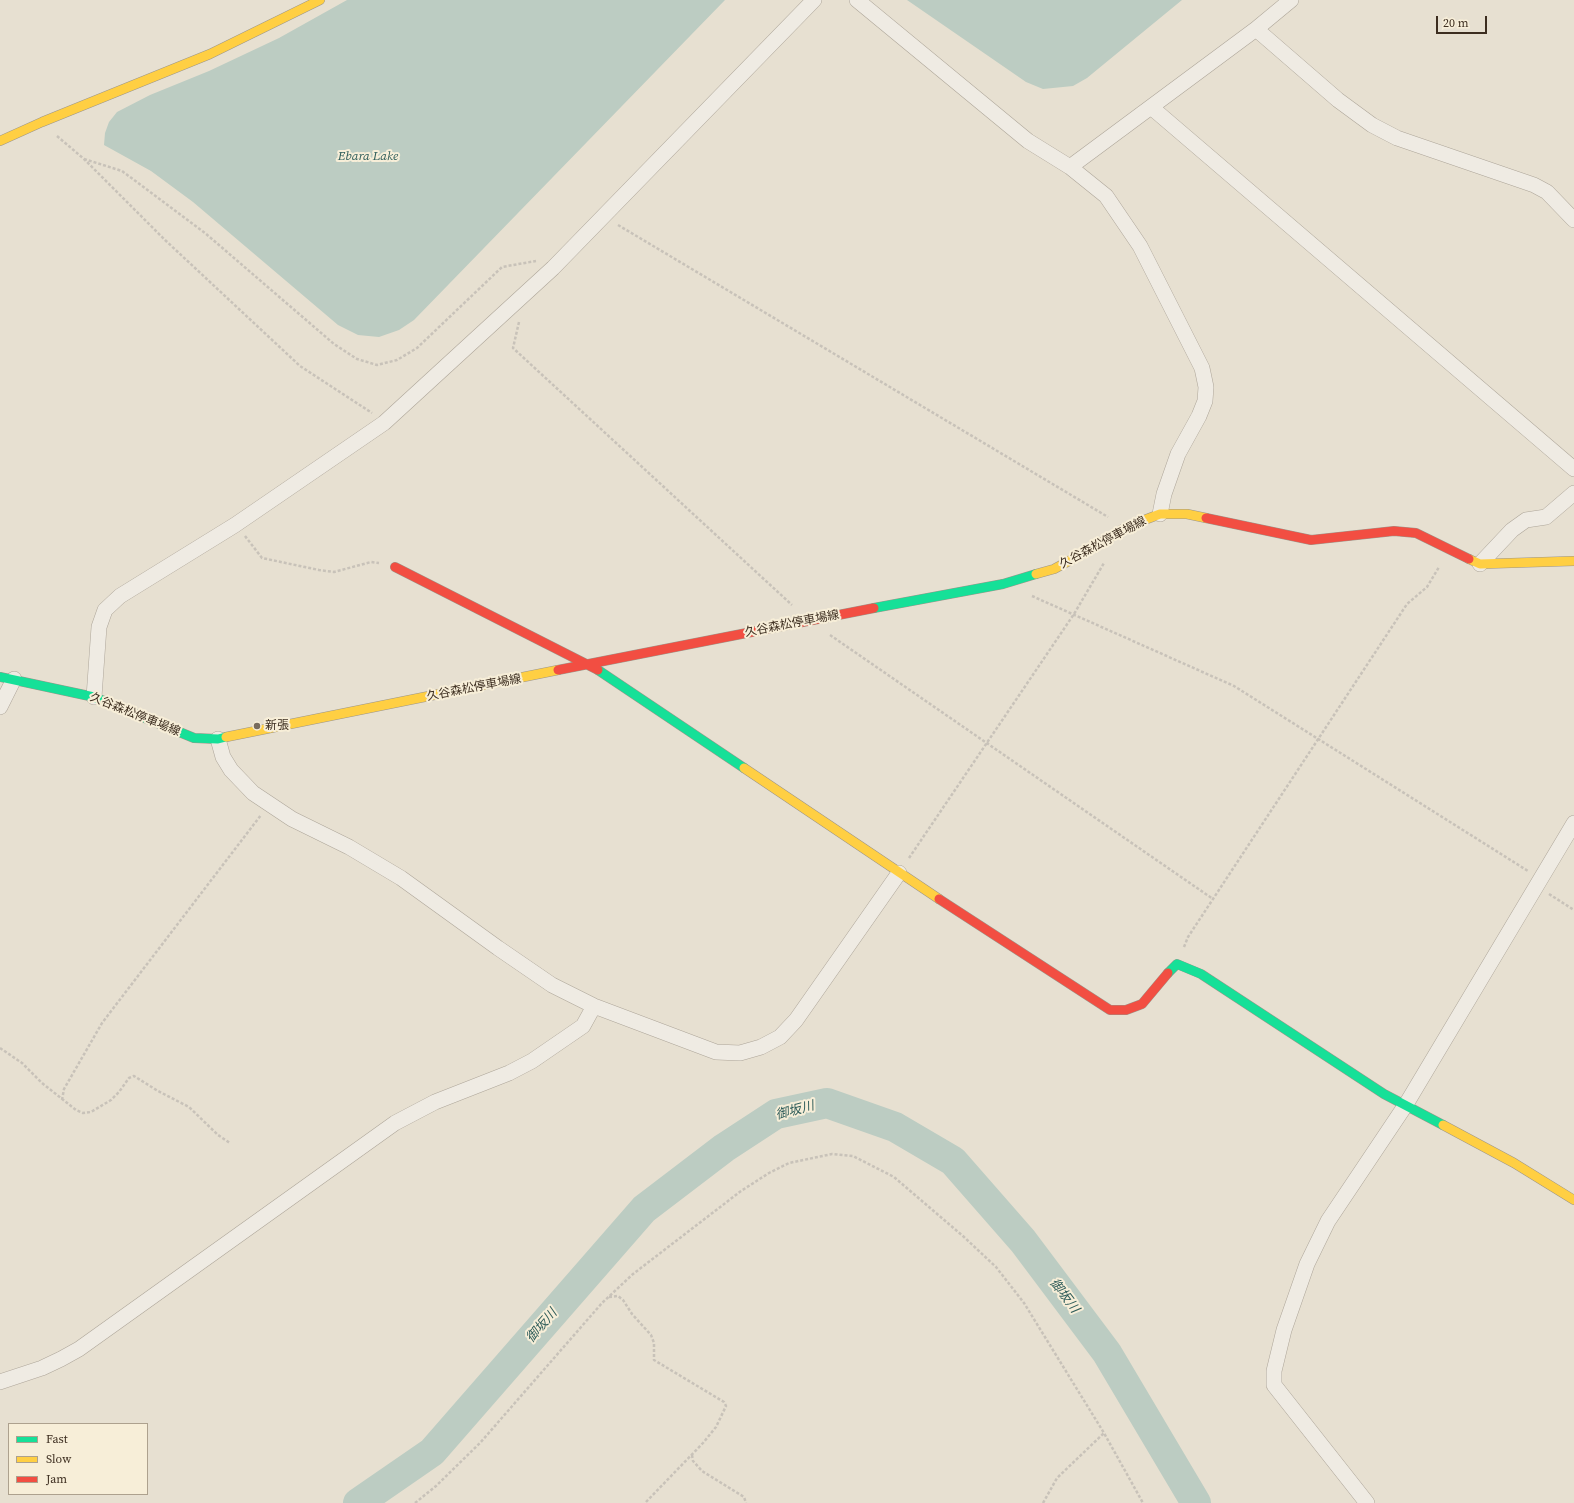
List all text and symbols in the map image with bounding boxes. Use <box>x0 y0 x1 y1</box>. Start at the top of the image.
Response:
scale bar <box>1438 8 1489 34</box>
text: 20 m <box>1443 15 1469 31</box>
water label: Ebara Lake <box>338 149 398 165</box>
street label: 久谷森松停車場線 <box>1057 514 1149 572</box>
street label: 久谷森松停車場線 <box>744 608 840 640</box>
street label: 久谷森松停車場線 <box>426 672 522 704</box>
street label: 久谷森松停車場線 <box>88 690 182 740</box>
place label: 新張 <box>265 719 289 733</box>
marker: 新張 <box>252 721 262 731</box>
water label: 御坂川 <box>774 1098 816 1124</box>
water label: 御坂川 <box>1046 1276 1082 1316</box>
water label: 御坂川 <box>523 1306 561 1346</box>
legend <box>8 1423 148 1495</box>
text: Fast <box>46 1431 68 1447</box>
text: Slow <box>46 1451 71 1467</box>
text: Jam <box>46 1471 67 1487</box>

